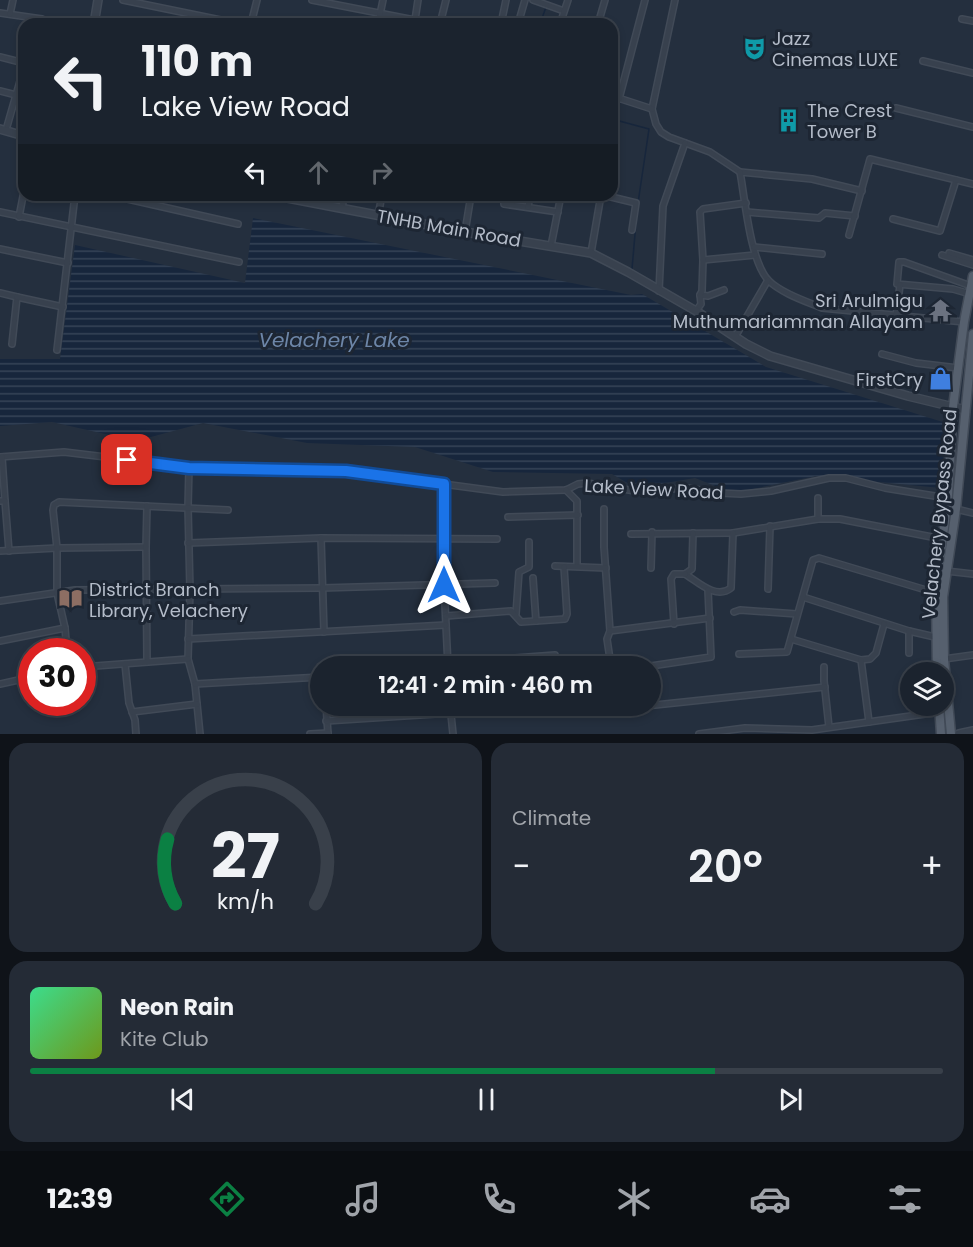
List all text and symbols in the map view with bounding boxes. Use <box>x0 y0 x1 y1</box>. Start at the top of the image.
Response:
place label: Jazz Cinemas LUXE <box>772 26 898 72</box>
text: 110 m <box>141 32 253 91</box>
theatre icon: Jazz Cinemas LUXE <box>741 35 767 61</box>
icon: left <box>42 42 120 120</box>
text: Lake View Road <box>141 88 350 125</box>
place label: The Crest Tower B <box>807 98 892 144</box>
building icon: The Crest Tower B <box>776 107 802 133</box>
icon: left <box>239 156 272 189</box>
icon: ahead <box>302 156 335 189</box>
icon: right <box>365 156 398 189</box>
street label: TNHB Main Road <box>375 203 523 253</box>
place label: Sri Arulmigu Muthumariamman Allayam <box>673 288 923 334</box>
temple icon: Sri Arulmigu Muthumariamman Allayam <box>928 297 954 323</box>
water label: Velachery Lake <box>258 326 410 354</box>
shop icon: FirstCry <box>928 366 954 392</box>
place label: FirstCry <box>856 367 923 392</box>
street label: Velachery Bypass Road <box>916 408 962 620</box>
pin <box>101 434 152 485</box>
icon: arrive <box>110 443 143 476</box>
street label: Lake View Road <box>584 473 724 505</box>
position arrow <box>412 553 476 617</box>
place label: District Branch Library, Velachery <box>89 577 248 623</box>
library icon: District Branch Library, Velachery <box>58 586 84 612</box>
speed limit sign: 30 <box>18 638 96 716</box>
map controls <box>900 662 954 716</box>
button: layers <box>900 662 954 716</box>
text: 12:41 · 2 min · 460 m <box>378 670 593 701</box>
text: Climate <box>512 804 591 832</box>
text: 27 <box>211 812 280 900</box>
text: 20° <box>688 835 763 898</box>
text: − <box>512 843 530 890</box>
text: + <box>920 843 943 890</box>
text: km/h <box>217 887 274 918</box>
text: Neon Rain <box>120 992 234 1023</box>
text: Kite Club <box>120 1025 209 1053</box>
icon: previous <box>166 1083 199 1116</box>
icon: pause <box>470 1083 503 1116</box>
icon: next <box>774 1083 807 1116</box>
icon: directions <box>206 1178 248 1220</box>
icon: music <box>342 1178 384 1220</box>
icon: phone <box>478 1178 520 1220</box>
icon: climate <box>613 1178 655 1220</box>
icon: car <box>749 1178 791 1220</box>
icon: filters <box>884 1178 926 1220</box>
text: 12:39 <box>47 1180 113 1217</box>

